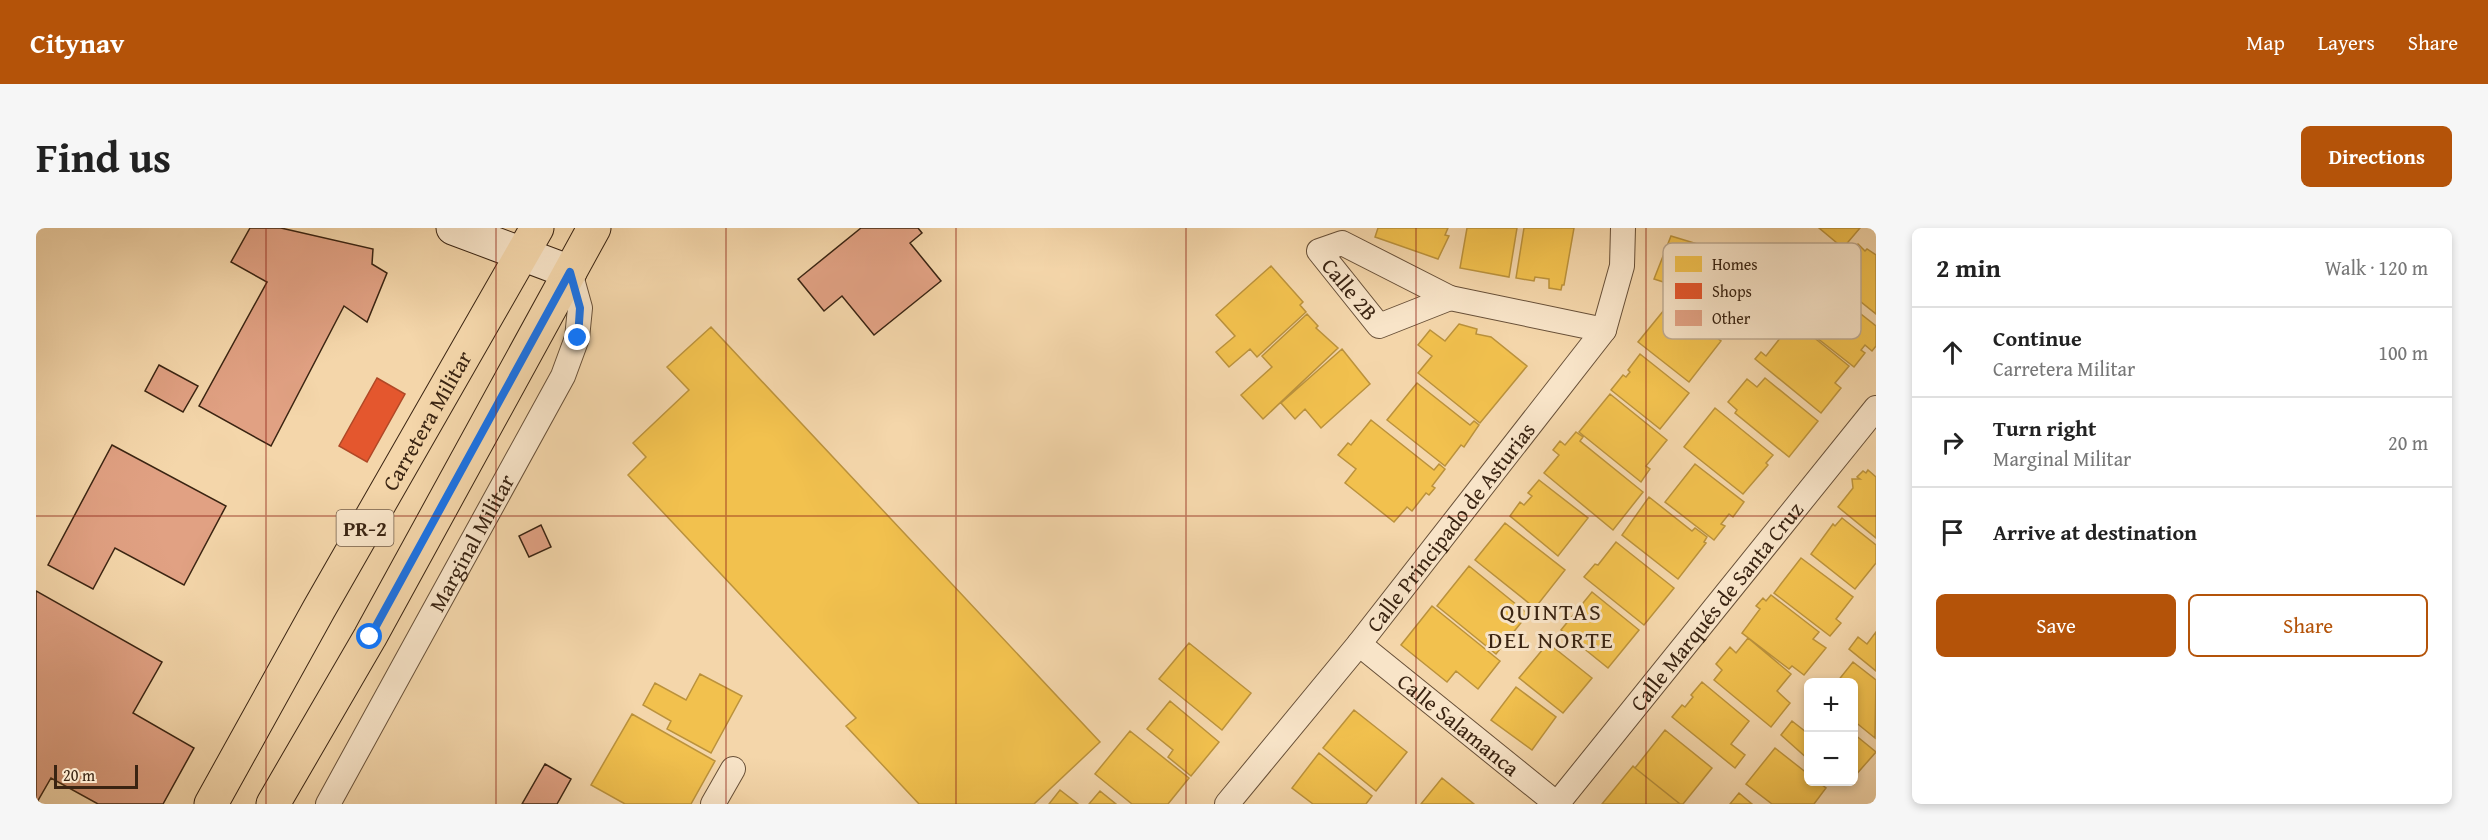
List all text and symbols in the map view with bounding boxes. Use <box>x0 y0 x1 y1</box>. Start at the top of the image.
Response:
text: Citynav <box>30 22 124 63</box>
text: Map <box>2246 27 2285 58</box>
text: Layers <box>2318 27 2375 58</box>
text: Share <box>2408 27 2458 58</box>
text: Find us <box>36 126 171 187</box>
button: Directions <box>2301 126 2452 187</box>
legend <box>1663 243 1861 339</box>
text: 2 min <box>1936 248 2001 287</box>
street label: Calle 2B <box>1314 251 1386 327</box>
text: Homes <box>1712 252 1758 276</box>
text: Walk · 120 m <box>2325 253 2428 282</box>
text: Shops <box>1712 279 1752 303</box>
text: Other <box>1712 306 1751 330</box>
text: Continue <box>1993 322 2082 354</box>
route end <box>564 324 590 350</box>
icon: ahead <box>1936 336 1969 369</box>
text: 100 m <box>2378 338 2428 367</box>
street label: Carretera Militar <box>374 345 480 496</box>
text: Carretera Militar <box>1993 354 2135 383</box>
text: Turn right <box>1993 412 2096 444</box>
street label: Calle Principado de Asturias <box>1358 415 1543 639</box>
icon: right <box>1936 426 1969 459</box>
text: 20 m <box>2388 428 2428 457</box>
text: Marginal Militar <box>1993 444 2131 473</box>
street label: Marginal Militar <box>421 468 522 617</box>
street label: Calle Marqués de Santa Cruz <box>1622 494 1811 718</box>
road number: PR-2 <box>336 510 394 546</box>
icon: arrive <box>1936 516 1969 549</box>
text: Arrive at destination <box>1993 516 2197 548</box>
district label: QUINTAS DEL NORTE <box>1488 594 1614 657</box>
button: Save <box>1936 594 2176 657</box>
button: Share <box>2188 594 2428 657</box>
route start <box>356 623 382 649</box>
street label: Calle Salamanca <box>1391 665 1527 784</box>
map controls <box>1804 678 1858 786</box>
button: + <box>1804 678 1858 732</box>
button: − <box>1804 732 1858 786</box>
scale bar <box>54 762 138 790</box>
text: 20 m <box>63 763 95 787</box>

